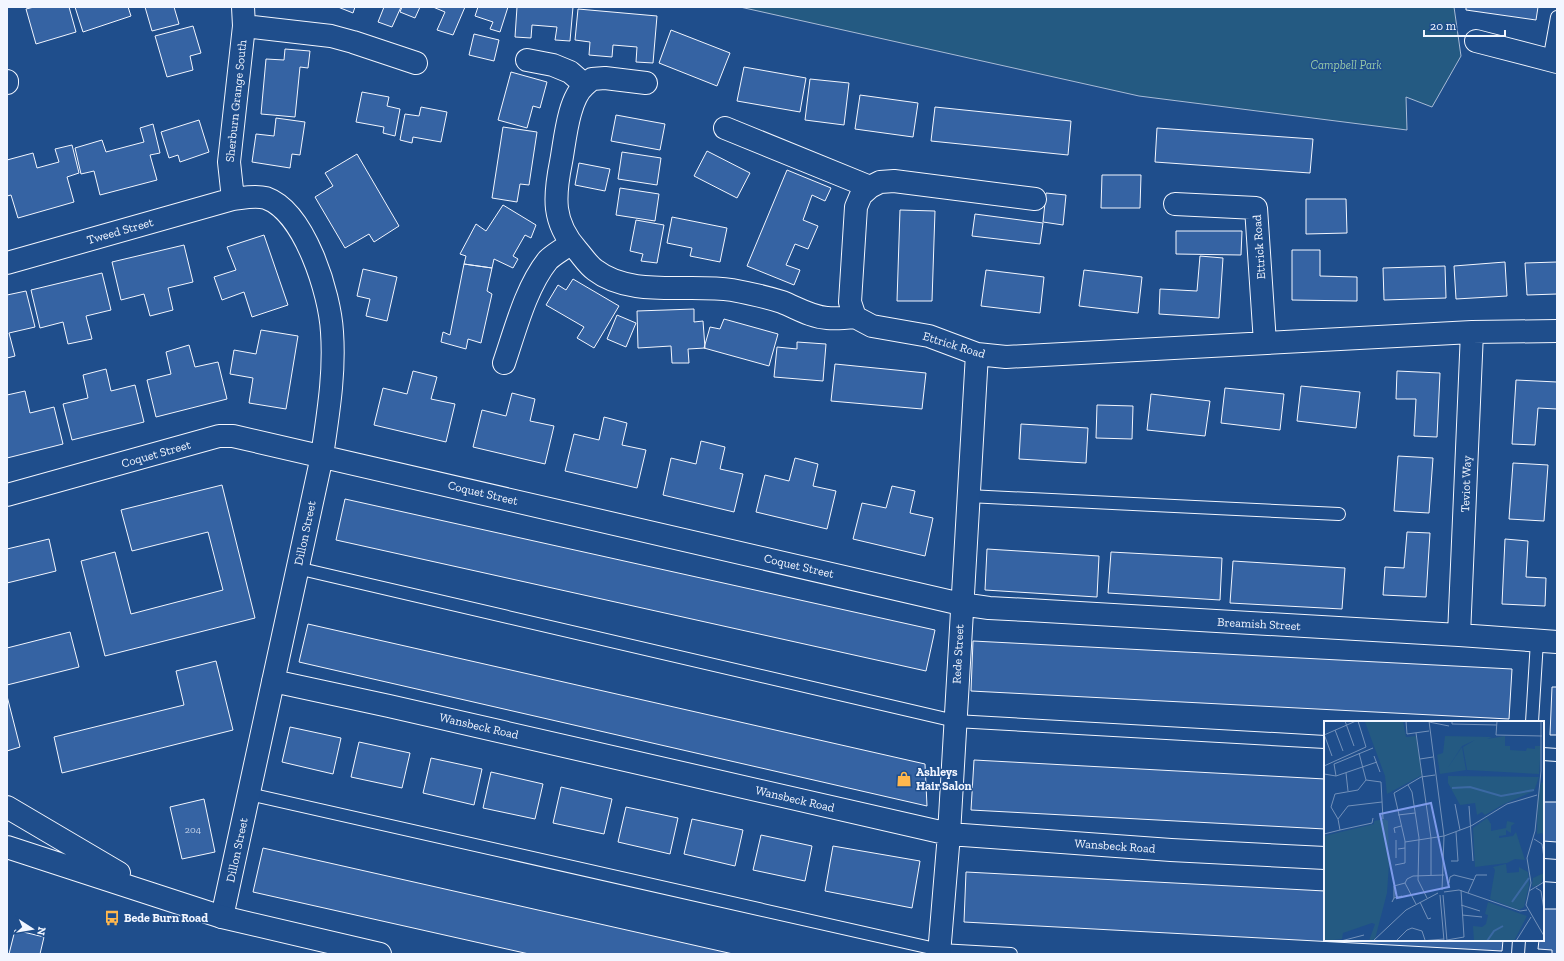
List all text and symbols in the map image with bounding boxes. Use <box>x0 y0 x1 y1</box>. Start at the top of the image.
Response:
scale bar <box>1424 12 1505 38</box>
text: 20 m <box>1430 19 1457 33</box>
street label: Sherburn Grange South <box>223 39 249 163</box>
park label: Campbell Park <box>1310 58 1382 72</box>
street label: Ettrick Road <box>1250 214 1268 280</box>
street label: Tweed Street <box>85 215 155 247</box>
street label: Ettrick Road <box>921 329 987 361</box>
street label: Coquet Street <box>120 437 193 471</box>
street label: Teviot Way <box>1458 454 1474 513</box>
street label: Coquet Street <box>447 478 520 508</box>
street label: Dillon Street <box>291 499 319 567</box>
street label: Coquet Street <box>763 551 836 581</box>
street label: Breamish Street <box>1217 615 1302 633</box>
street label: Rede Street <box>949 623 967 684</box>
street label: Wansbeck Road <box>438 710 520 742</box>
inset map <box>1324 721 1544 941</box>
place label: Ashleys Hair Salon <box>916 765 972 793</box>
shop icon: Ashleys Hair Salon <box>895 770 913 788</box>
street label: Wansbeck Road <box>754 783 836 815</box>
street label: Dillon Street <box>223 816 251 884</box>
house number: 204 <box>185 824 202 836</box>
street label: Wansbeck Road <box>1074 836 1156 856</box>
north arrow <box>12 909 52 949</box>
bus stop icon: Bede Burn Road <box>103 909 121 927</box>
place label: Bede Burn Road <box>124 911 208 925</box>
text: N <box>34 926 49 937</box>

